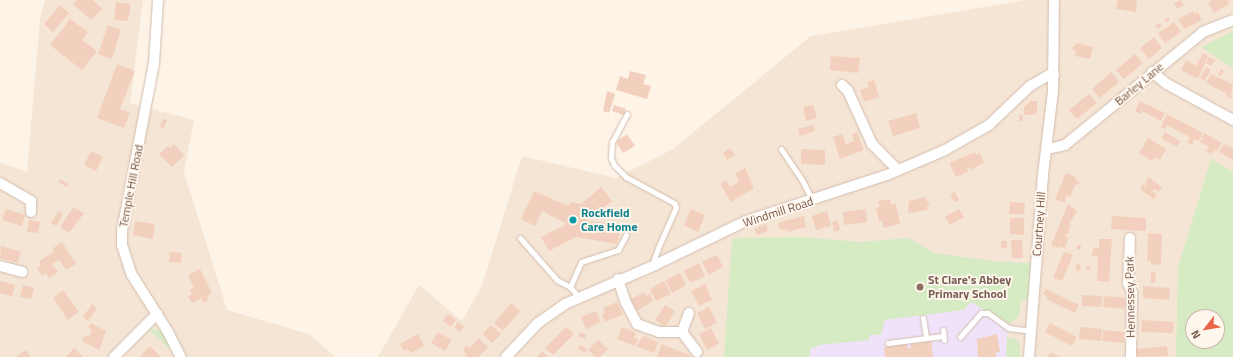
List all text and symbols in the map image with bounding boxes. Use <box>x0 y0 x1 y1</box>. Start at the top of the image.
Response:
street label: Barley Lane <box>1112 60 1166 108</box>
street label: Temple Hill Road <box>116 143 146 229</box>
street label: Courtney Hill <box>1030 191 1048 257</box>
street label: Windmill Road <box>741 194 815 230</box>
place label: Rockfield Care Home <box>581 206 637 234</box>
marker: Rockfield Care Home <box>568 215 578 225</box>
street label: Hennessey Park <box>1122 256 1138 338</box>
place label: St Clare's Abbey Primary School <box>928 273 1011 301</box>
marker: St Clare's Abbey Primary School <box>915 282 925 292</box>
north arrow <box>1185 309 1225 349</box>
text: N <box>1187 327 1204 342</box>

